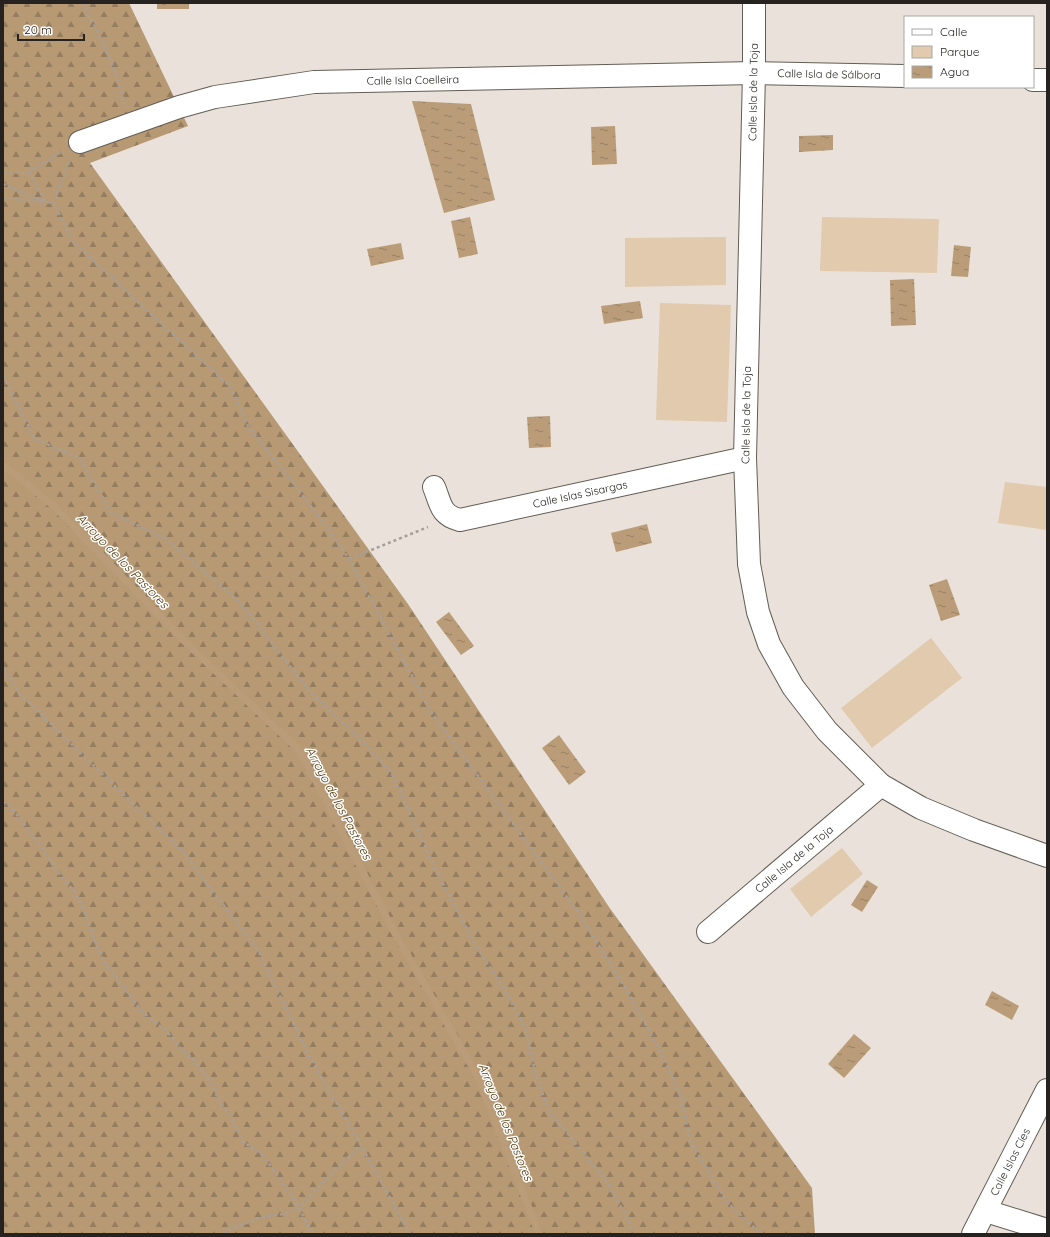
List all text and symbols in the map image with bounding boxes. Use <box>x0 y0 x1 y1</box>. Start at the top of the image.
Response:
scale bar <box>18 16 84 42</box>
legend <box>904 16 1034 88</box>
text: 20 m <box>24 22 52 37</box>
text: Calle <box>940 24 968 39</box>
street label: Calle Isla de la Toja <box>745 43 761 141</box>
text: Parque <box>940 44 980 59</box>
text: Agua <box>940 64 969 79</box>
street label: Calle Isla de Sálbora <box>777 66 881 82</box>
street label: Calle Isla Coelleira <box>367 72 459 88</box>
street label: Calle Isla de la Toja <box>738 366 754 464</box>
street label: Calle Islas Sisargas <box>531 477 629 511</box>
water label: Arroyo de los Pastores <box>74 511 173 612</box>
water label: Arroyo de los Pastores <box>303 744 376 863</box>
street label: Calle Isla de la Toja <box>752 822 836 896</box>
water label: Arroyo de los Pastores <box>476 1061 537 1184</box>
street label: Calle Islas Cíes <box>987 1126 1033 1198</box>

